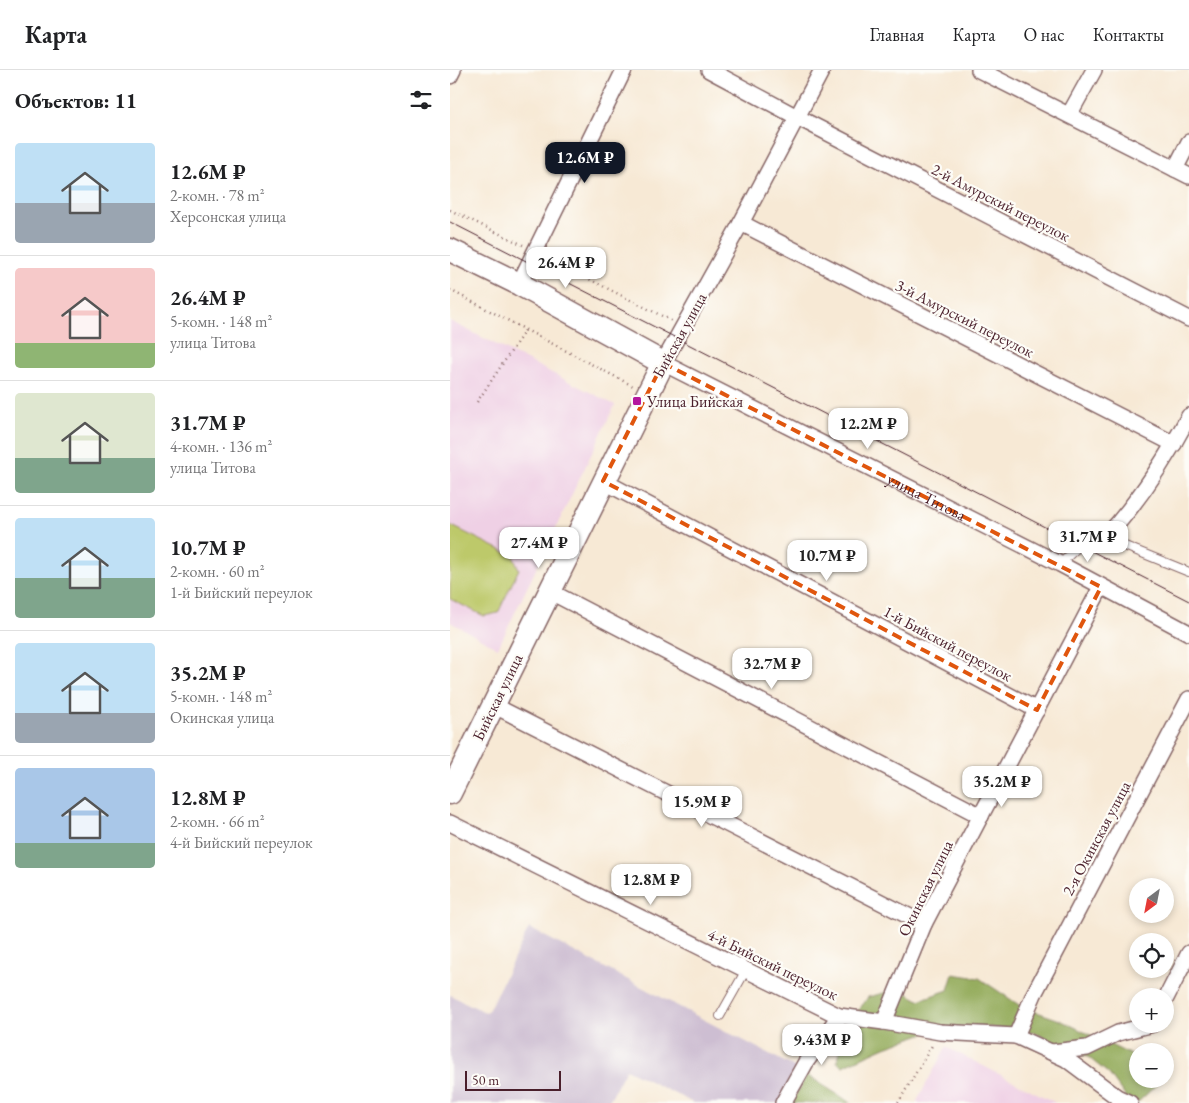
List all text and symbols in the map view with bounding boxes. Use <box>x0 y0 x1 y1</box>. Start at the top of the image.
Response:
text: Карта <box>25 19 87 50</box>
text: Главная <box>870 23 924 46</box>
text: Карта <box>952 23 995 46</box>
text: О нас <box>1023 23 1065 46</box>
text: Контакты <box>1093 23 1164 46</box>
icon: filters <box>407 86 435 114</box>
text: Объектов: 11 <box>15 87 137 114</box>
pin: 12.6M ₽ <box>539 142 631 184</box>
text: 12.6M ₽ <box>556 147 614 168</box>
text: 12.6M ₽ <box>170 158 246 185</box>
street label: 2-й Амурский переулок <box>928 158 1074 247</box>
icon: home <box>55 163 115 223</box>
text: 2-комн. · 78 m² <box>170 185 265 206</box>
text: Херсонская улица <box>170 206 286 227</box>
pin: 26.4M ₽ <box>520 246 612 289</box>
text: 26.4M ₽ <box>537 252 595 273</box>
street label: 3-й Амурский переулок <box>892 274 1038 363</box>
text: 26.4M ₽ <box>170 284 246 311</box>
icon: home <box>55 288 115 348</box>
street label: Бийская улица <box>647 288 712 381</box>
text: 5-комн. · 148 m² <box>170 311 272 332</box>
text: улица Титова <box>170 332 256 353</box>
place label: Улица Бийская <box>646 391 743 412</box>
marker: Улица Бийская <box>631 395 643 407</box>
pin: 12.2M ₽ <box>822 408 914 450</box>
text: 31.7M ₽ <box>170 409 246 436</box>
icon: home <box>55 413 115 473</box>
text: 12.2M ₽ <box>839 413 897 434</box>
text: 4-комн. · 136 m² <box>170 436 272 457</box>
text: улица Титова <box>170 457 256 478</box>
street label: улица Титова <box>883 468 970 526</box>
pin: 31.7M ₽ <box>1042 520 1134 563</box>
pin: 27.4M ₽ <box>493 526 585 569</box>
text: 31.7M ₽ <box>1059 526 1117 547</box>
text: 27.4M ₽ <box>510 532 568 553</box>
text: 10.7M ₽ <box>170 534 246 561</box>
icon: home <box>55 538 115 598</box>
pin: 10.7M ₽ <box>781 540 873 582</box>
text: 10.7M ₽ <box>798 545 856 566</box>
text: 2-комн. · 60 m² <box>170 561 265 582</box>
text: 1-й Бийский переулок <box>170 582 313 603</box>
street label: 1-й Бийский переулок <box>880 601 1016 686</box>
pin: 32.7M ₽ <box>726 648 818 690</box>
street label: Бийская улица <box>467 650 528 744</box>
text: 32.7M ₽ <box>743 653 801 674</box>
text: 35.2M ₽ <box>170 659 246 686</box>
icon: home <box>55 663 115 723</box>
text: 5-комн. · 148 m² <box>170 686 272 707</box>
text: Окинская улица <box>170 707 274 728</box>
pin: 35.2M ₽ <box>956 766 1048 808</box>
text: 35.2M ₽ <box>973 771 1031 792</box>
street label: 2-я Окинская улица <box>1057 777 1136 899</box>
text: 12.8M ₽ <box>170 784 246 811</box>
pin: 15.9M ₽ <box>656 786 748 828</box>
icon: home <box>55 788 115 848</box>
text: 15.9M ₽ <box>673 791 731 812</box>
text: 2-комн. · 66 m² <box>170 811 265 832</box>
text: 4-й Бийский переулок <box>170 832 313 853</box>
street label: Окинская улица <box>893 836 958 940</box>
pin: 12.8M ₽ <box>605 864 697 906</box>
text: 12.8M ₽ <box>622 869 680 890</box>
north arrow <box>1129 878 1174 922</box>
map controls <box>1129 878 1174 1088</box>
street label: 4-й Бийский переулок <box>704 924 842 1005</box>
button: locate <box>1129 933 1174 978</box>
button: + <box>1129 988 1174 1033</box>
pin: 9.43M ₽ <box>776 1024 868 1066</box>
text: 9.43M ₽ <box>793 1029 851 1050</box>
button: − <box>1129 1043 1174 1088</box>
scale bar <box>465 1068 561 1091</box>
text: 50 m <box>472 1071 499 1089</box>

